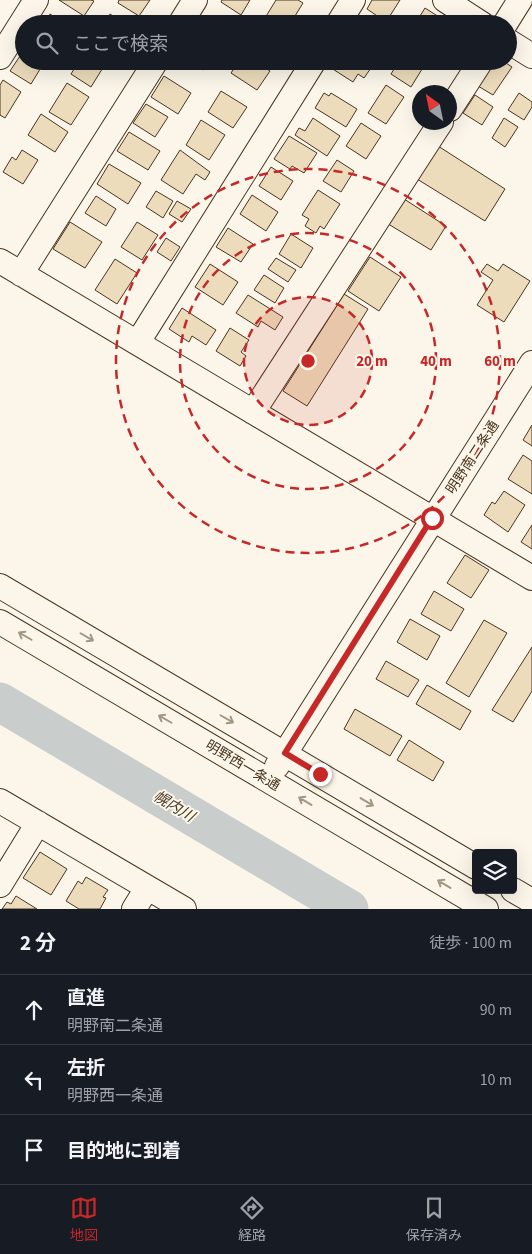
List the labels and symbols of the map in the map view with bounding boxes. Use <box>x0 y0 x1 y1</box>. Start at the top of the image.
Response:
north arrow <box>412 85 457 130</box>
text: 20 m <box>356 351 388 372</box>
text: 40 m <box>420 351 452 372</box>
text: 60 m <box>484 351 516 372</box>
centre of rings <box>299 352 317 370</box>
street label: 明野南二条通 <box>442 417 504 498</box>
route start <box>421 507 444 530</box>
one-way arrow <box>18 631 32 641</box>
one-way arrow <box>80 632 95 642</box>
one-way arrow <box>158 713 172 723</box>
one-way arrow <box>220 715 234 725</box>
street label: 明野西一条通 <box>201 736 284 796</box>
route end <box>309 763 332 786</box>
water label: 幌内川 <box>149 786 200 828</box>
one-way arrow <box>298 796 312 806</box>
one-way arrow <box>360 798 374 808</box>
one-way arrow <box>438 879 452 889</box>

